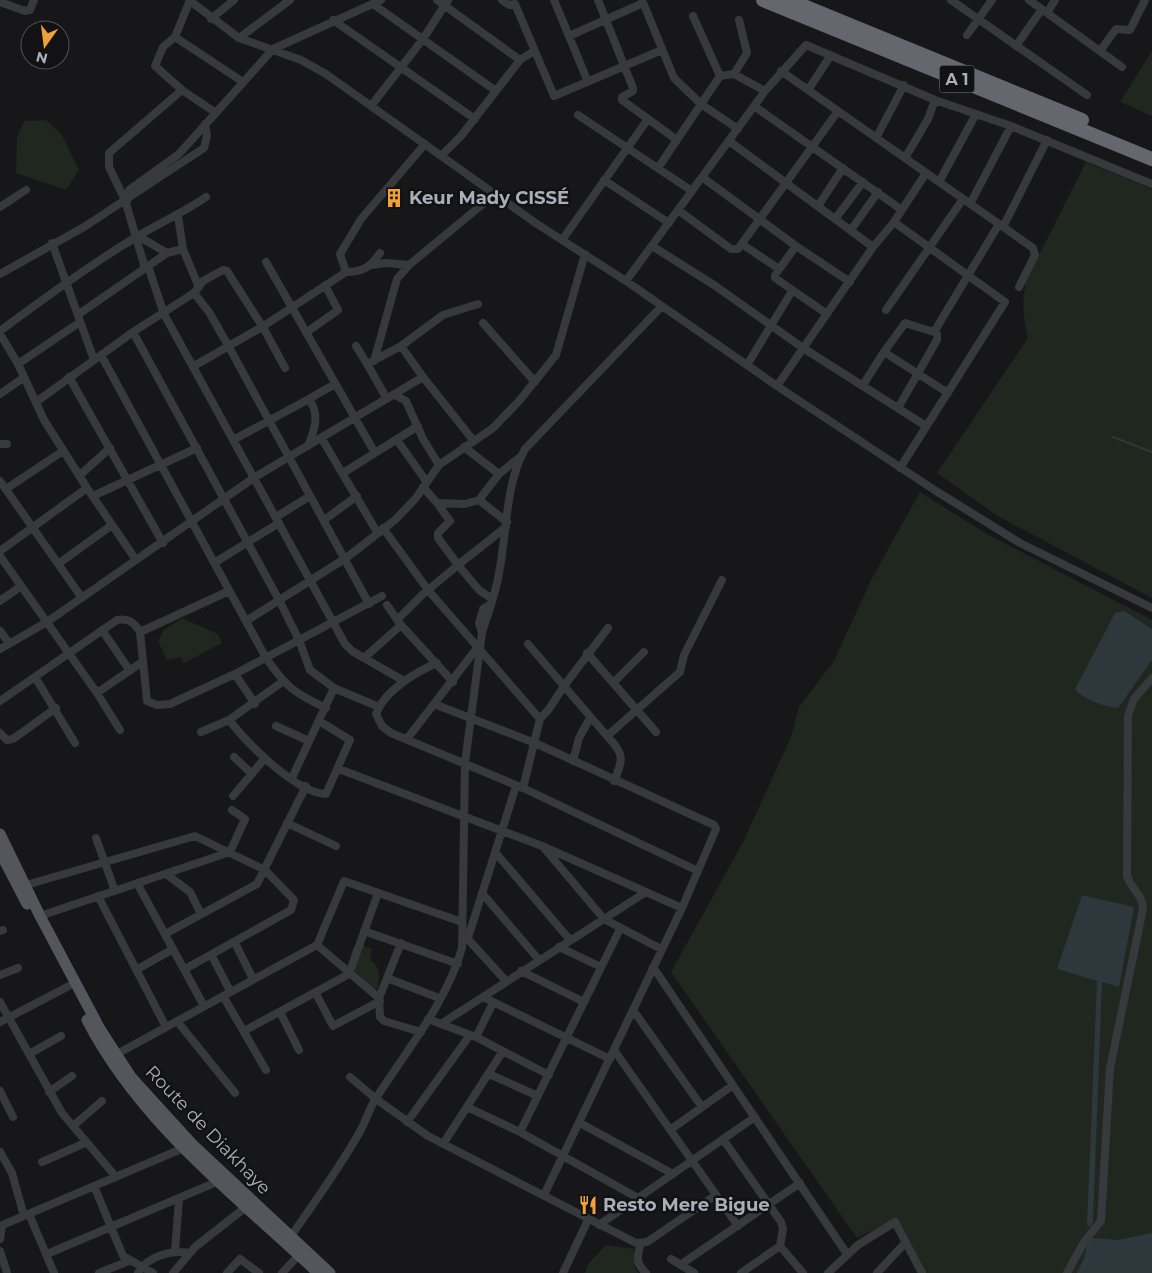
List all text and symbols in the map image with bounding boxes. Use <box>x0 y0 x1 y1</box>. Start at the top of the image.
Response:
north arrow <box>20 20 70 70</box>
text: N <box>34 48 50 68</box>
road number: A 1 <box>940 66 974 92</box>
building icon: Keur Mady CISSÉ <box>383 187 405 209</box>
place label: Keur Mady CISSÉ <box>409 187 569 209</box>
street label: Route de Diakhaye <box>141 1061 275 1199</box>
restaurant icon: Resto Mere Bigue <box>577 1194 599 1216</box>
place label: Resto Mere Bigue <box>603 1194 770 1216</box>

